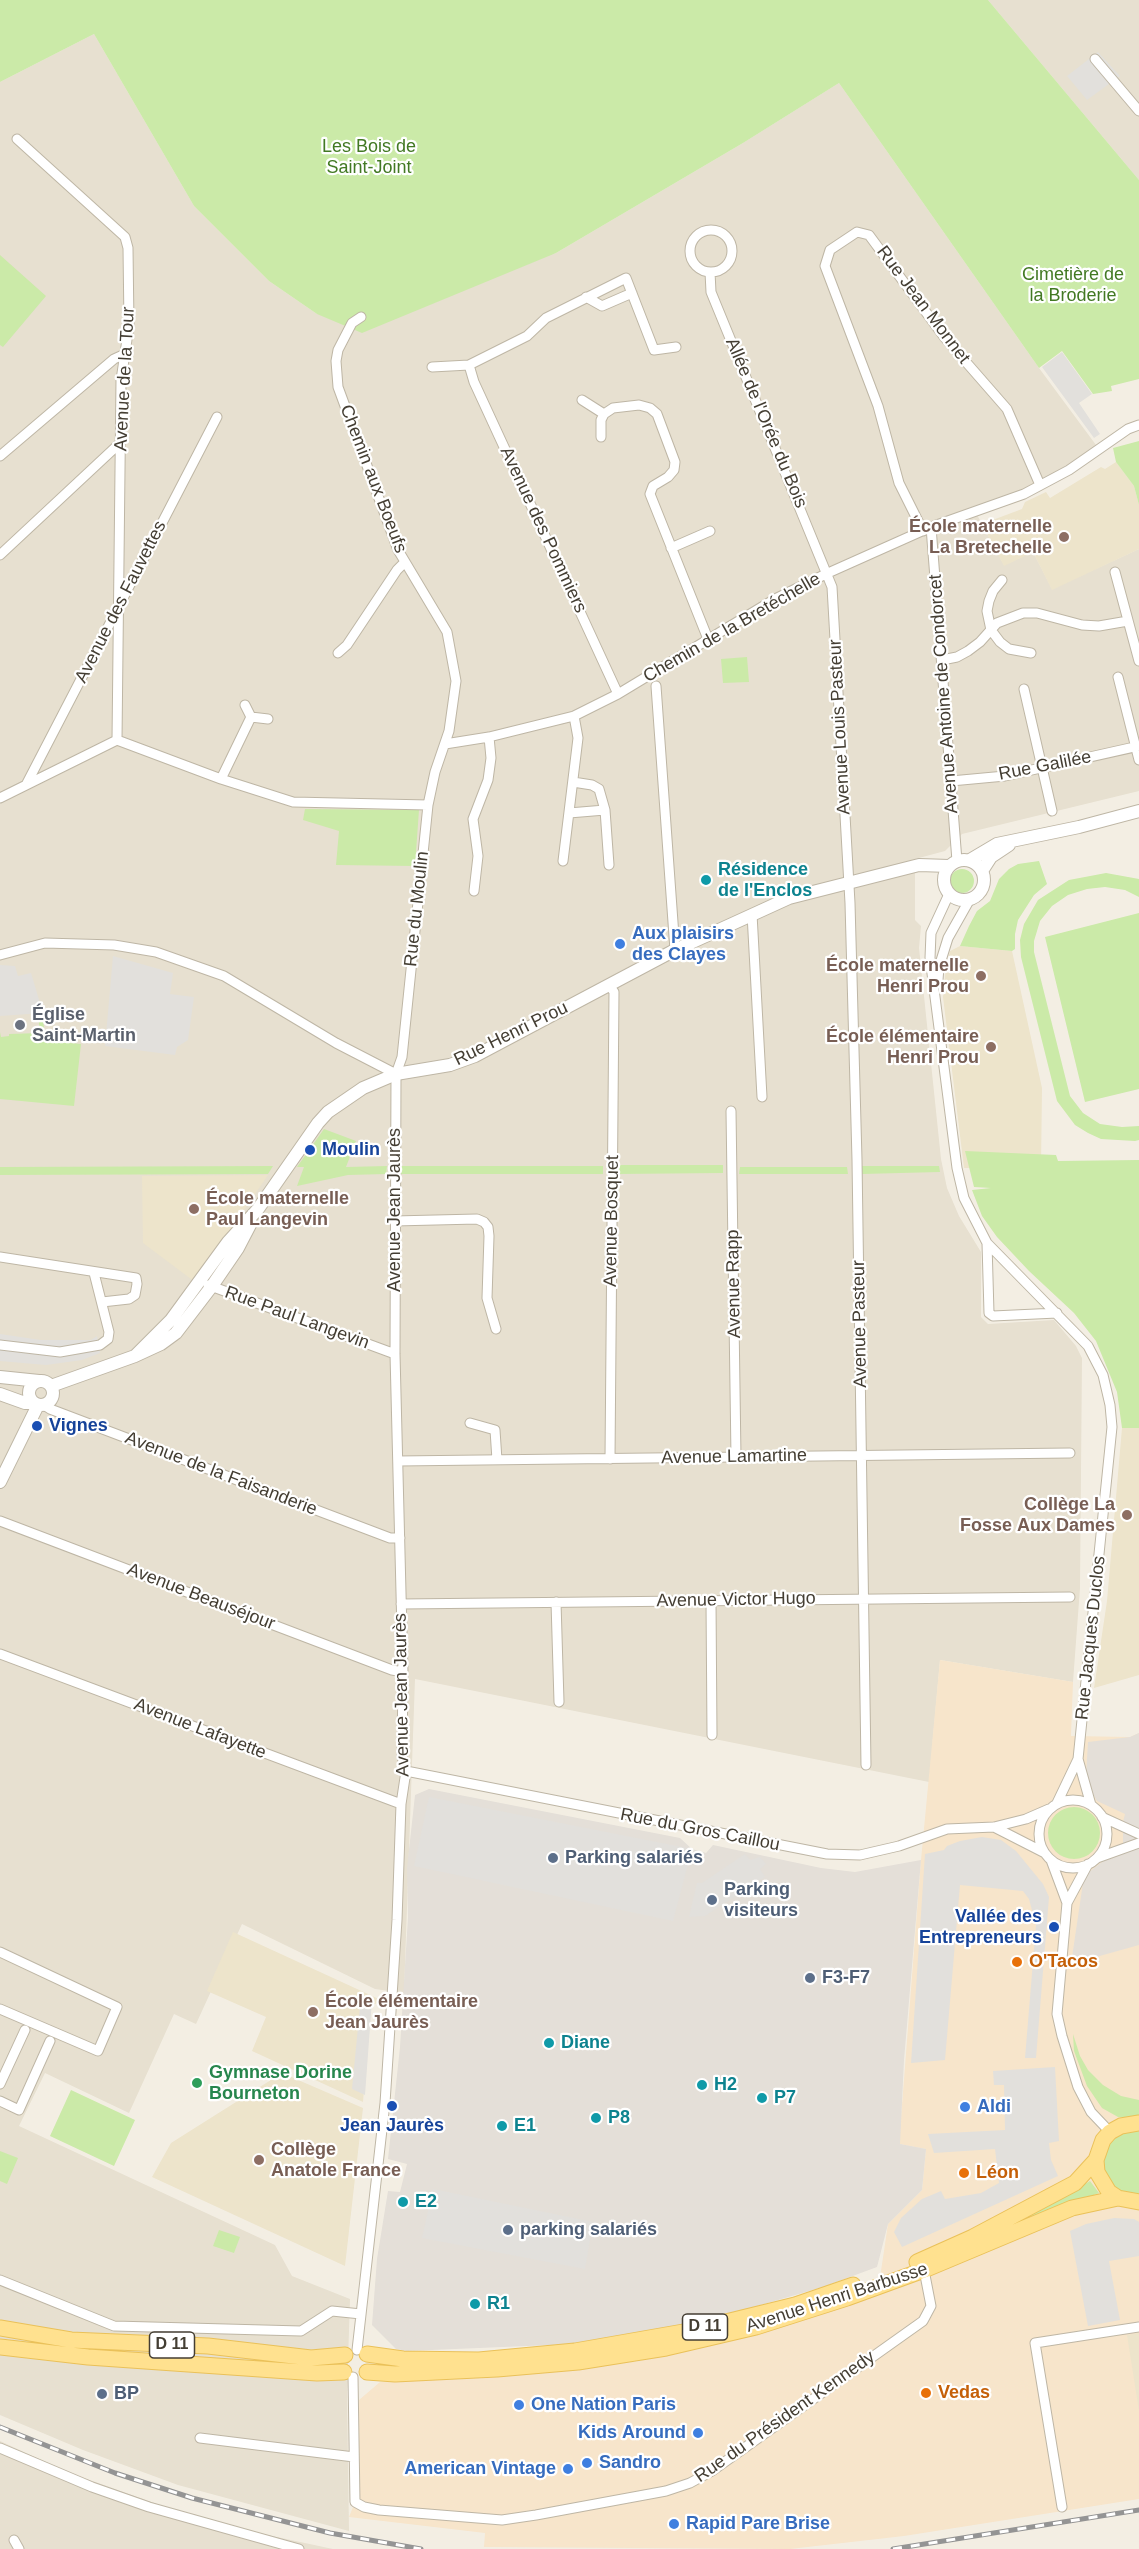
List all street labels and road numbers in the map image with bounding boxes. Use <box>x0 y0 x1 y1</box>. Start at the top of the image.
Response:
street label: Rue Jean Monnet <box>872 242 974 368</box>
street label: Avenue de la Tour <box>110 306 140 452</box>
street label: Allée de l'Orée du Bois <box>720 335 812 511</box>
street label: Chemin aux Boeufs <box>335 402 411 556</box>
street label: Avenue des Pommiers <box>495 444 591 616</box>
street label: Avenue des Fauvettes <box>71 517 171 687</box>
street label: Chemin de la Bretéchelle <box>640 568 824 688</box>
street label: Avenue Antoine de Condorcet <box>925 574 963 814</box>
street label: Avenue Louis Pasteur <box>825 639 855 815</box>
street label: Rue Galilée <box>997 746 1093 786</box>
street label: Rue du Moulin <box>400 850 434 968</box>
street label: Rue Henri Prou <box>451 997 571 1071</box>
street label: Avenue Jean Jaurès <box>384 1128 406 1292</box>
street label: Avenue Bosquet <box>600 1155 624 1287</box>
street label: Avenue Rapp <box>722 1229 746 1339</box>
street label: Avenue Pasteur <box>848 1260 872 1388</box>
street label: Rue Paul Langevin <box>222 1282 372 1354</box>
street label: Avenue de la Faisanderie <box>122 1427 320 1521</box>
street label: Avenue Lamartine <box>661 1445 807 1469</box>
street label: Rue Jacques Duclos <box>1072 1555 1110 1721</box>
street label: Avenue Beauséjour <box>124 1559 278 1635</box>
street label: Avenue Victor Hugo <box>656 1588 816 1612</box>
street label: Avenue Jean Jaurès <box>390 1613 414 1777</box>
street label: Avenue Lafayette <box>131 1694 269 1764</box>
street label: Rue du Gros Caillou <box>618 1804 782 1856</box>
street label: Avenue Henri Barbusse <box>743 2258 931 2338</box>
road number: D 11 <box>682 2314 728 2340</box>
road number: D 11 <box>150 2332 195 2358</box>
street label: Rue du Président Kennedy <box>691 2346 879 2488</box>

